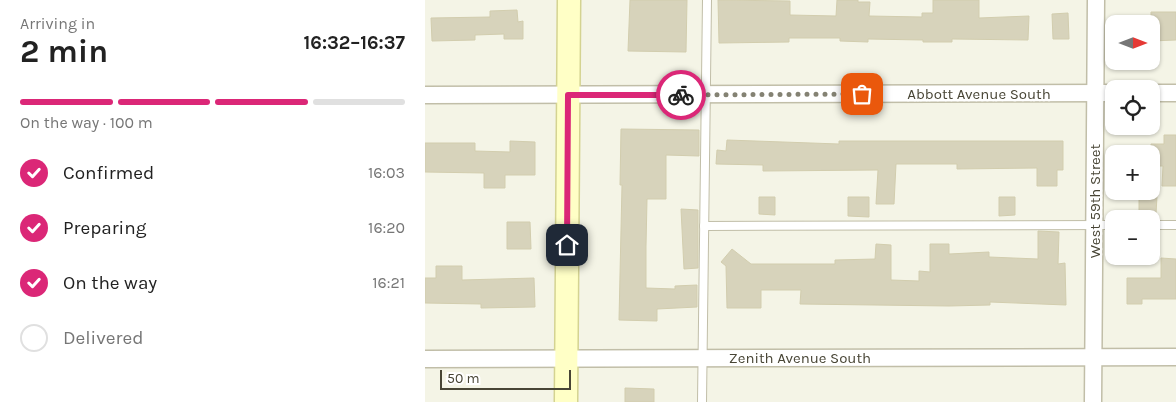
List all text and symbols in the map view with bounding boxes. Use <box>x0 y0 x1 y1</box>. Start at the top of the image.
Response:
text: Arriving in <box>20 14 95 33</box>
north arrow <box>1105 15 1160 70</box>
map controls <box>1105 15 1160 265</box>
text: 16:32–16:37 <box>304 32 405 54</box>
text: 2 min <box>20 33 108 70</box>
courier <box>656 70 706 120</box>
pin <box>841 73 883 115</box>
icon: bag <box>848 80 876 108</box>
button: locate <box>1105 80 1160 135</box>
icon: bike <box>667 81 695 109</box>
street label: Abbott Avenue South <box>907 85 1051 103</box>
text: On the way · 100 m <box>20 113 153 132</box>
street label: West 59th Street <box>1086 143 1104 258</box>
button: + <box>1105 145 1160 200</box>
icon: check <box>20 159 48 187</box>
text: Confirmed <box>63 162 154 184</box>
text: 16:03 <box>368 163 405 182</box>
button: − <box>1105 210 1160 265</box>
icon: check <box>20 214 48 242</box>
text: Preparing <box>63 217 146 239</box>
text: 16:20 <box>368 218 405 237</box>
pin <box>546 224 588 266</box>
icon: home <box>553 231 581 259</box>
icon: check <box>20 269 48 297</box>
text: On the way <box>63 272 157 294</box>
text: 16:21 <box>372 273 405 292</box>
text: Delivered <box>63 327 143 349</box>
street label: Zenith Avenue South <box>729 349 871 367</box>
scale bar <box>440 367 571 390</box>
text: 50 m <box>447 370 480 387</box>

